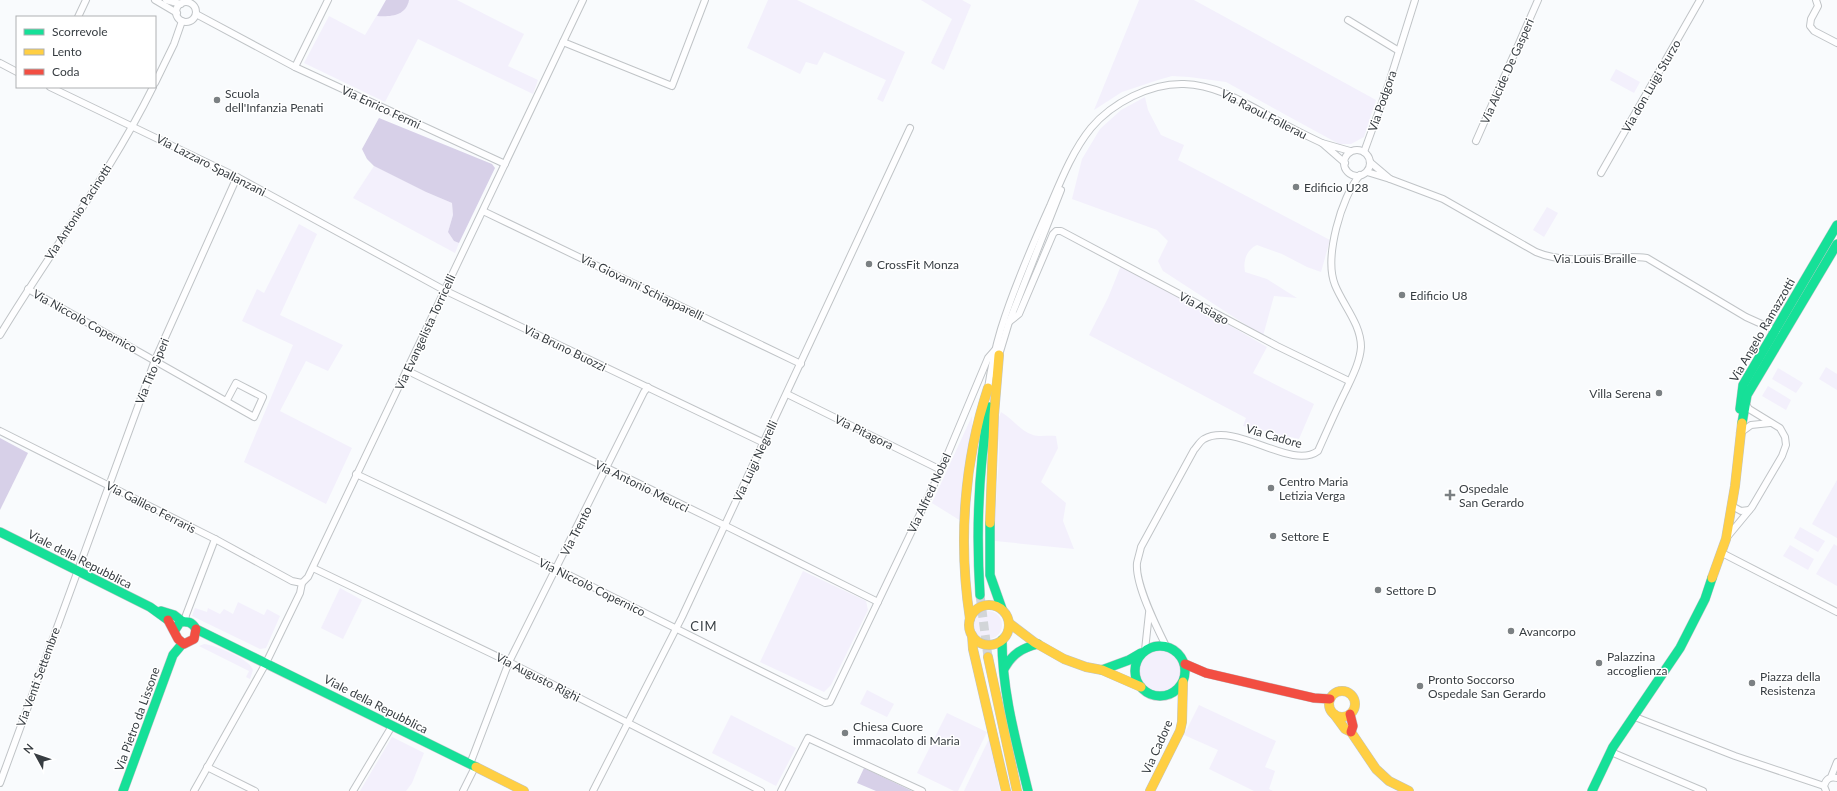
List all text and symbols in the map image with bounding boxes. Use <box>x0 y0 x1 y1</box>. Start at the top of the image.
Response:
legend <box>16 16 156 88</box>
street label: Via Alcide De Gasperi <box>1477 16 1537 126</box>
text: Scorrevole <box>52 24 108 39</box>
street label: Via don Luigi Sturzo <box>1618 37 1684 135</box>
text: Lento <box>52 44 82 59</box>
text: Coda <box>52 64 79 79</box>
street label: Via Podgora <box>1365 68 1399 134</box>
street label: Via Enrico Fermi <box>339 82 423 132</box>
place label: Scuola dell'Infanzia Penati <box>225 86 323 115</box>
street label: Via Raoul Follerau <box>1218 86 1310 142</box>
marker: Scuola dell'Infanzia Penati <box>212 95 222 105</box>
street label: Via Lazzaro Spallanzani <box>154 131 269 199</box>
street label: Via Antonio Pacinotti <box>41 161 115 263</box>
place label: Edificio U28 <box>1304 180 1368 195</box>
marker: Edificio U28 <box>1291 182 1301 192</box>
street label: Via Giovanni Schiapparelli <box>578 250 706 324</box>
street label: Via Louis Braille <box>1553 251 1637 266</box>
place label: CrossFit Monza <box>877 257 959 272</box>
marker: CrossFit Monza <box>864 259 874 269</box>
street label: Via Evangelista Torricelli <box>392 271 459 392</box>
street label: Via Angelo Ramazzotti <box>1726 275 1798 385</box>
street label: Via Niccolò Copernico <box>30 286 140 356</box>
place label: Edificio U8 <box>1410 288 1467 303</box>
street label: Via Asiago <box>1176 289 1232 328</box>
marker: Edificio U8 <box>1397 290 1407 300</box>
street label: Via Bruno Buozzi <box>521 322 609 375</box>
street label: Via Tito Speri <box>132 335 172 406</box>
place label: Villa Serena <box>1589 386 1651 401</box>
marker: Villa Serena <box>1654 388 1664 398</box>
street label: Via Pitagora <box>832 411 896 453</box>
street label: Via Luigi Negrelli <box>730 418 780 504</box>
street label: Via Cadore <box>1244 421 1304 451</box>
street label: Via Alfred Nobel <box>904 451 954 535</box>
street label: Via Antonio Meucci <box>592 457 692 515</box>
place label: Centro Maria Letizia Verga <box>1279 474 1348 503</box>
street label: Via Galileo Ferraris <box>103 478 199 536</box>
place label: Ospedale San Gerardo <box>1459 481 1524 510</box>
marker: Centro Maria Letizia Verga <box>1266 483 1276 493</box>
marker: Ospedale San Gerardo <box>1444 489 1456 501</box>
street label: Via Trento <box>557 504 595 558</box>
street label: Viale della Repubblica <box>25 526 135 592</box>
place label: Settore E <box>1281 529 1329 544</box>
marker: Settore E <box>1268 531 1278 541</box>
street label: Via Niccolò Copernico <box>536 555 648 619</box>
place label: Settore D <box>1386 583 1436 598</box>
marker: Settore D <box>1373 585 1383 595</box>
district label: CIM <box>690 618 718 634</box>
place label: Avancorpo <box>1519 624 1576 639</box>
street label: Via Venti Settembre <box>13 625 63 729</box>
marker: Avancorpo <box>1506 626 1516 636</box>
street label: Via Augusto Righi <box>493 649 583 705</box>
place label: Palazzina accoglienza <box>1607 649 1667 678</box>
marker: Palazzina accoglienza <box>1594 658 1604 668</box>
street label: Via Pietro da Lissone <box>111 665 163 773</box>
place label: Piazza della Resistenza <box>1760 669 1821 698</box>
street label: Viale della Repubblica <box>321 671 431 737</box>
place label: Pronto Soccorso Ospedale San Gerardo <box>1428 672 1546 701</box>
marker: Piazza della Resistenza <box>1747 678 1757 688</box>
marker: Pronto Soccorso Ospedale San Gerardo <box>1415 681 1425 691</box>
street label: Via Cadore <box>1138 717 1176 777</box>
place label: Chiesa Cuore immacolato di Maria <box>853 719 960 748</box>
marker: Chiesa Cuore immacolato di Maria <box>840 728 850 738</box>
north arrow <box>16 735 56 775</box>
text: N <box>20 741 36 756</box>

